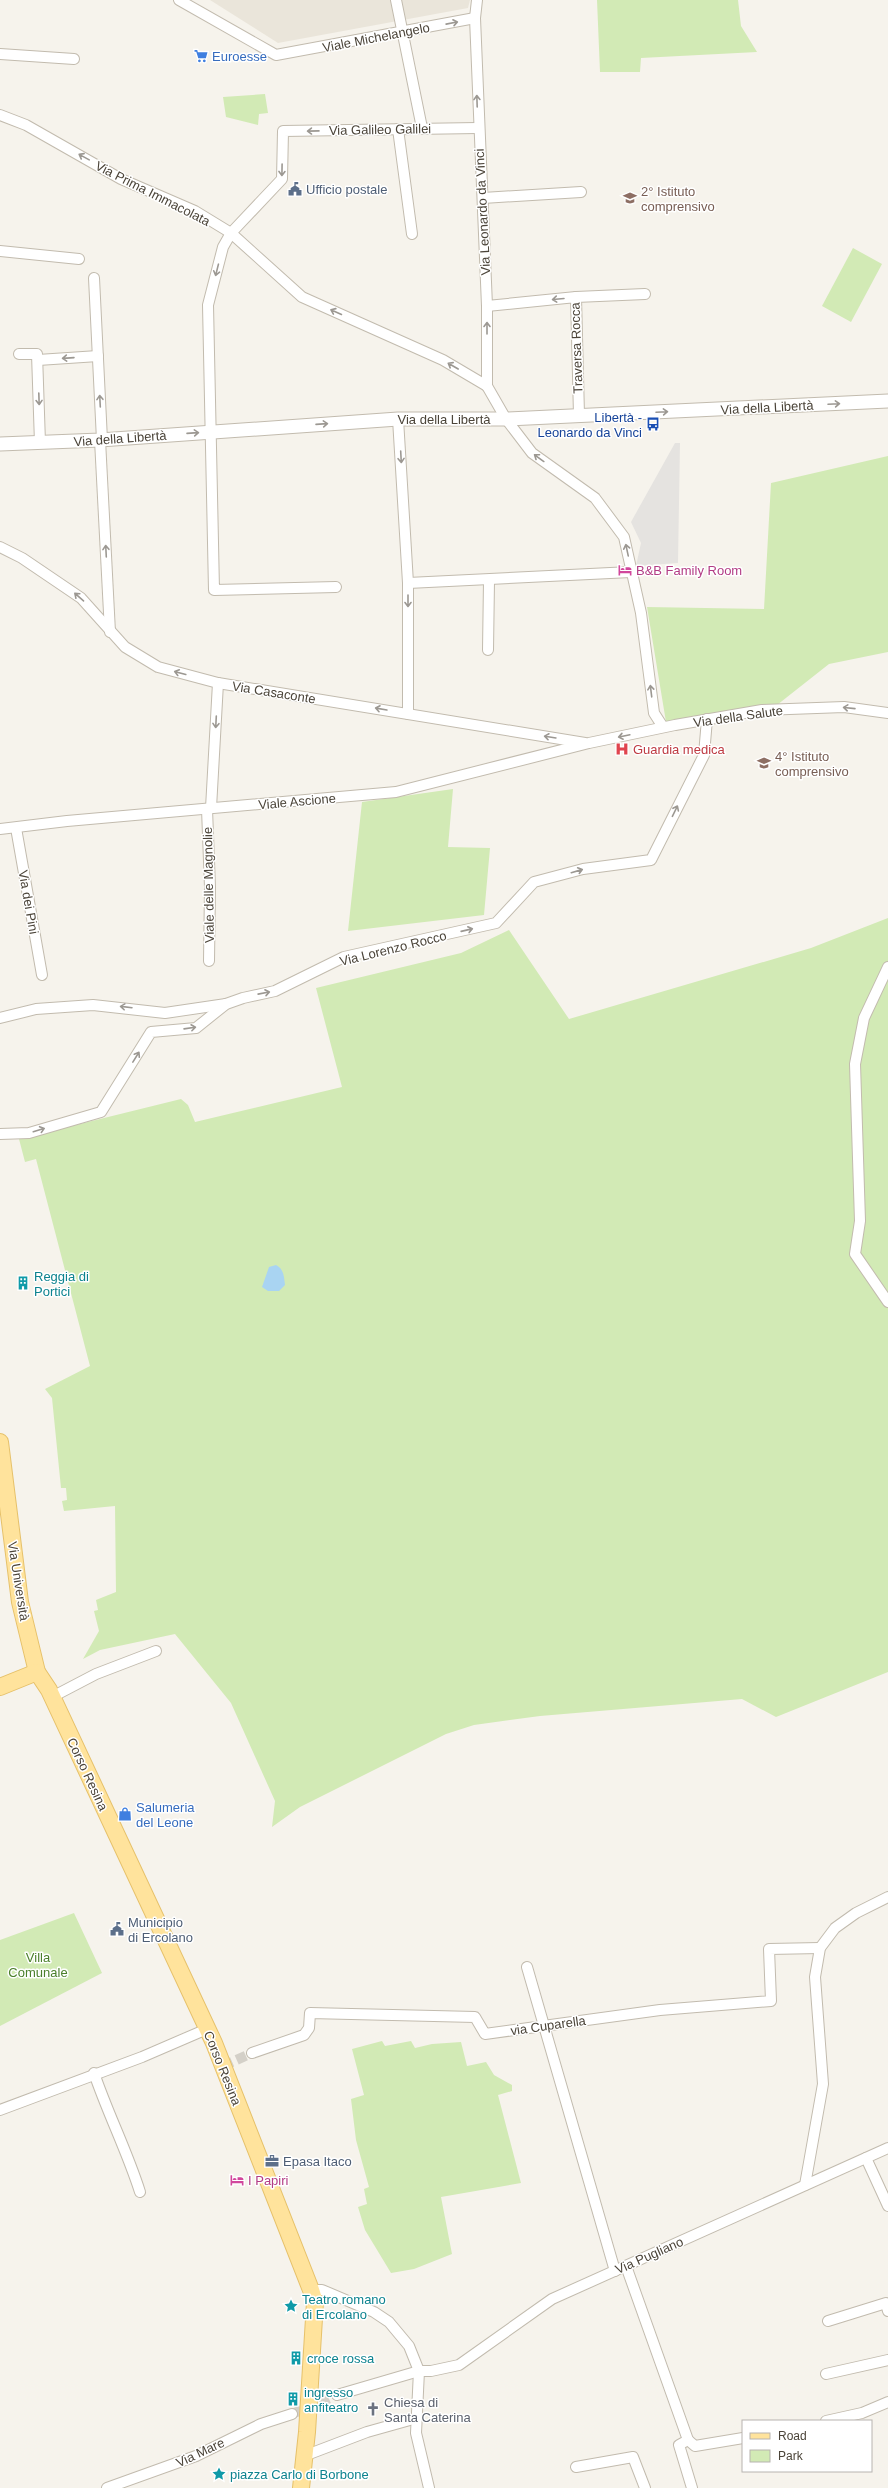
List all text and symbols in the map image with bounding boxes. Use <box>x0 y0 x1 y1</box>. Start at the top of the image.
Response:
one-way arrow <box>446 18 459 26</box>
street label: Viale Michelangelo <box>321 20 431 55</box>
supermarket icon: Euroesse <box>193 48 209 64</box>
place label: Euroesse <box>212 49 267 64</box>
one-way arrow <box>473 95 481 108</box>
street label: Via Galileo Galilei <box>329 121 431 138</box>
one-way arrow <box>307 127 320 135</box>
street label: Via Leonardo da Vinci <box>472 148 493 276</box>
one-way arrow <box>78 153 90 161</box>
street label: Via Prima Immacolata <box>93 158 213 229</box>
one-way arrow <box>278 163 286 176</box>
public building icon: Ufficio postale <box>287 181 303 197</box>
place label: Ufficio postale <box>306 182 387 197</box>
place label: 2° Istituto comprensivo <box>641 184 715 214</box>
school or university icon: 2° Istituto comprensivo <box>622 190 638 206</box>
one-way arrow <box>213 263 221 276</box>
one-way arrow <box>552 295 565 302</box>
street label: Traversa Rocca <box>567 301 586 394</box>
one-way arrow <box>330 308 342 315</box>
one-way arrow <box>483 322 491 335</box>
one-way arrow <box>62 354 75 361</box>
one-way arrow <box>448 362 460 370</box>
one-way arrow <box>35 392 42 405</box>
one-way arrow <box>96 395 104 408</box>
street label: Via della Libertà <box>720 398 815 417</box>
one-way arrow <box>827 400 840 408</box>
one-way arrow <box>655 408 668 415</box>
place label: Libertà - Leonardo da Vinci <box>537 410 642 440</box>
street label: Via della Libertà <box>398 412 491 427</box>
bus stop icon: Libertà - Leonardo da Vinci <box>645 416 661 432</box>
one-way arrow <box>315 420 328 427</box>
street label: Via della Libertà <box>73 428 168 449</box>
one-way arrow <box>186 429 199 436</box>
one-way arrow <box>397 450 404 463</box>
one-way arrow <box>534 454 545 462</box>
one-way arrow <box>622 543 630 556</box>
one-way arrow <box>102 545 109 558</box>
hotel icon: B&B Family Room <box>617 562 633 578</box>
place label: B&B Family Room <box>636 563 742 578</box>
one-way arrow <box>73 593 84 602</box>
one-way arrow <box>404 594 412 607</box>
one-way arrow <box>174 669 187 676</box>
street label: Via Casaconte <box>231 678 317 706</box>
one-way arrow <box>647 685 655 698</box>
street label: Via della Salute <box>692 703 784 730</box>
one-way arrow <box>843 704 856 712</box>
one-way arrow <box>375 705 388 713</box>
one-way arrow <box>212 715 219 728</box>
one-way arrow <box>618 732 631 740</box>
one-way arrow <box>544 733 557 741</box>
hospital icon: Guardia medica <box>614 741 630 757</box>
place label: Guardia medica <box>633 742 726 757</box>
place label: 4° Istituto comprensivo <box>775 749 849 779</box>
school or university icon: 4° Istituto comprensivo <box>756 755 772 771</box>
street label: Viale Ascione <box>258 791 336 812</box>
one-way arrow <box>672 805 679 817</box>
street label: Viale delle Magnolie <box>200 827 217 943</box>
one-way arrow <box>570 867 583 874</box>
street label: Via dei Pini <box>15 869 42 935</box>
one-way arrow <box>460 925 473 933</box>
street label: Via Lorenzo Rocco <box>338 928 448 969</box>
one-way arrow <box>257 989 270 997</box>
one-way arrow <box>120 1003 133 1011</box>
one-way arrow <box>183 1024 196 1032</box>
one-way arrow <box>132 1051 140 1063</box>
one-way arrow <box>32 1126 45 1133</box>
place label: Reggia di Portici <box>34 1269 89 1299</box>
building icon: Reggia di Portici <box>15 1275 31 1291</box>
street label: Via Università <box>5 1540 32 1622</box>
street label: Corso Resina <box>64 1735 111 1814</box>
place label: Salumeria del Leone <box>136 1800 195 1830</box>
shop icon: Salumeria del Leone <box>117 1806 133 1822</box>
place label: Municipio di Ercolano <box>128 1915 193 1945</box>
public building icon: Municipio di Ercolano <box>109 1921 125 1937</box>
park label: Villa Comunale <box>8 1950 68 1980</box>
street label: via Cuparella <box>509 2013 587 2038</box>
street label: Corso Resina <box>201 2029 245 2108</box>
office icon: Epasa Itaco <box>264 2153 280 2169</box>
place label: Epasa Itaco <box>283 2154 352 2169</box>
hotel icon: I Papiri <box>229 2172 245 2188</box>
place label: I Papiri <box>248 2173 289 2188</box>
street label: Via Pugliano <box>613 2234 685 2277</box>
place label: Teatro romano di Ercolano <box>302 2292 386 2322</box>
place icon: Teatro romano di Ercolano <box>283 2298 299 2314</box>
building icon: croce rossa <box>288 2350 304 2366</box>
place label: croce rossa <box>307 2351 375 2366</box>
place label: ingresso anfiteatro <box>304 2385 358 2415</box>
building icon: ingresso anfiteatro <box>285 2391 301 2407</box>
place label: Chiesa di Santa Caterina <box>384 2395 471 2425</box>
church icon: Chiesa di Santa Caterina <box>365 2401 381 2417</box>
legend <box>742 2420 872 2472</box>
text: Road <box>778 2429 807 2443</box>
street label: Via Mare <box>174 2435 227 2470</box>
text: Park <box>778 2449 804 2463</box>
place icon: piazza Carlo di Borbone <box>211 2466 227 2482</box>
place label: piazza Carlo di Borbone <box>230 2467 369 2482</box>

